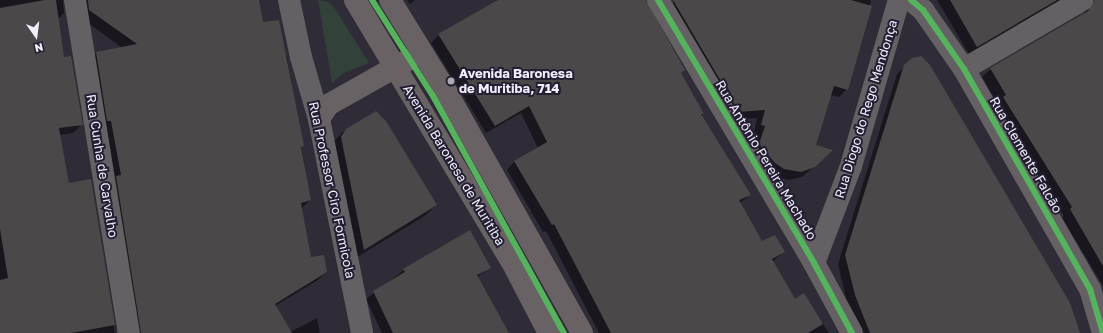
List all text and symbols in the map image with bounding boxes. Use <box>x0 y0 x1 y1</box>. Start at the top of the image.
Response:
north arrow <box>16 16 56 56</box>
street label: Rua Diogo do Rego Mendonça <box>831 18 901 200</box>
text: N <box>33 41 45 55</box>
place label: Avenida Baronesa de Muritiba, 714 <box>459 66 573 97</box>
marker: Avenida Baronesa de Muritiba, 714 <box>446 76 456 86</box>
street label: Rua Antônio Pereira Machado <box>712 77 820 243</box>
street label: Avenida Baronesa de Muritiba <box>400 82 508 248</box>
street label: Rua Cunha de Carvalho <box>83 93 121 239</box>
street label: Rua Clemente Falcão <box>986 94 1066 216</box>
street label: Rua Professor Ciro Formicola <box>306 100 358 280</box>

